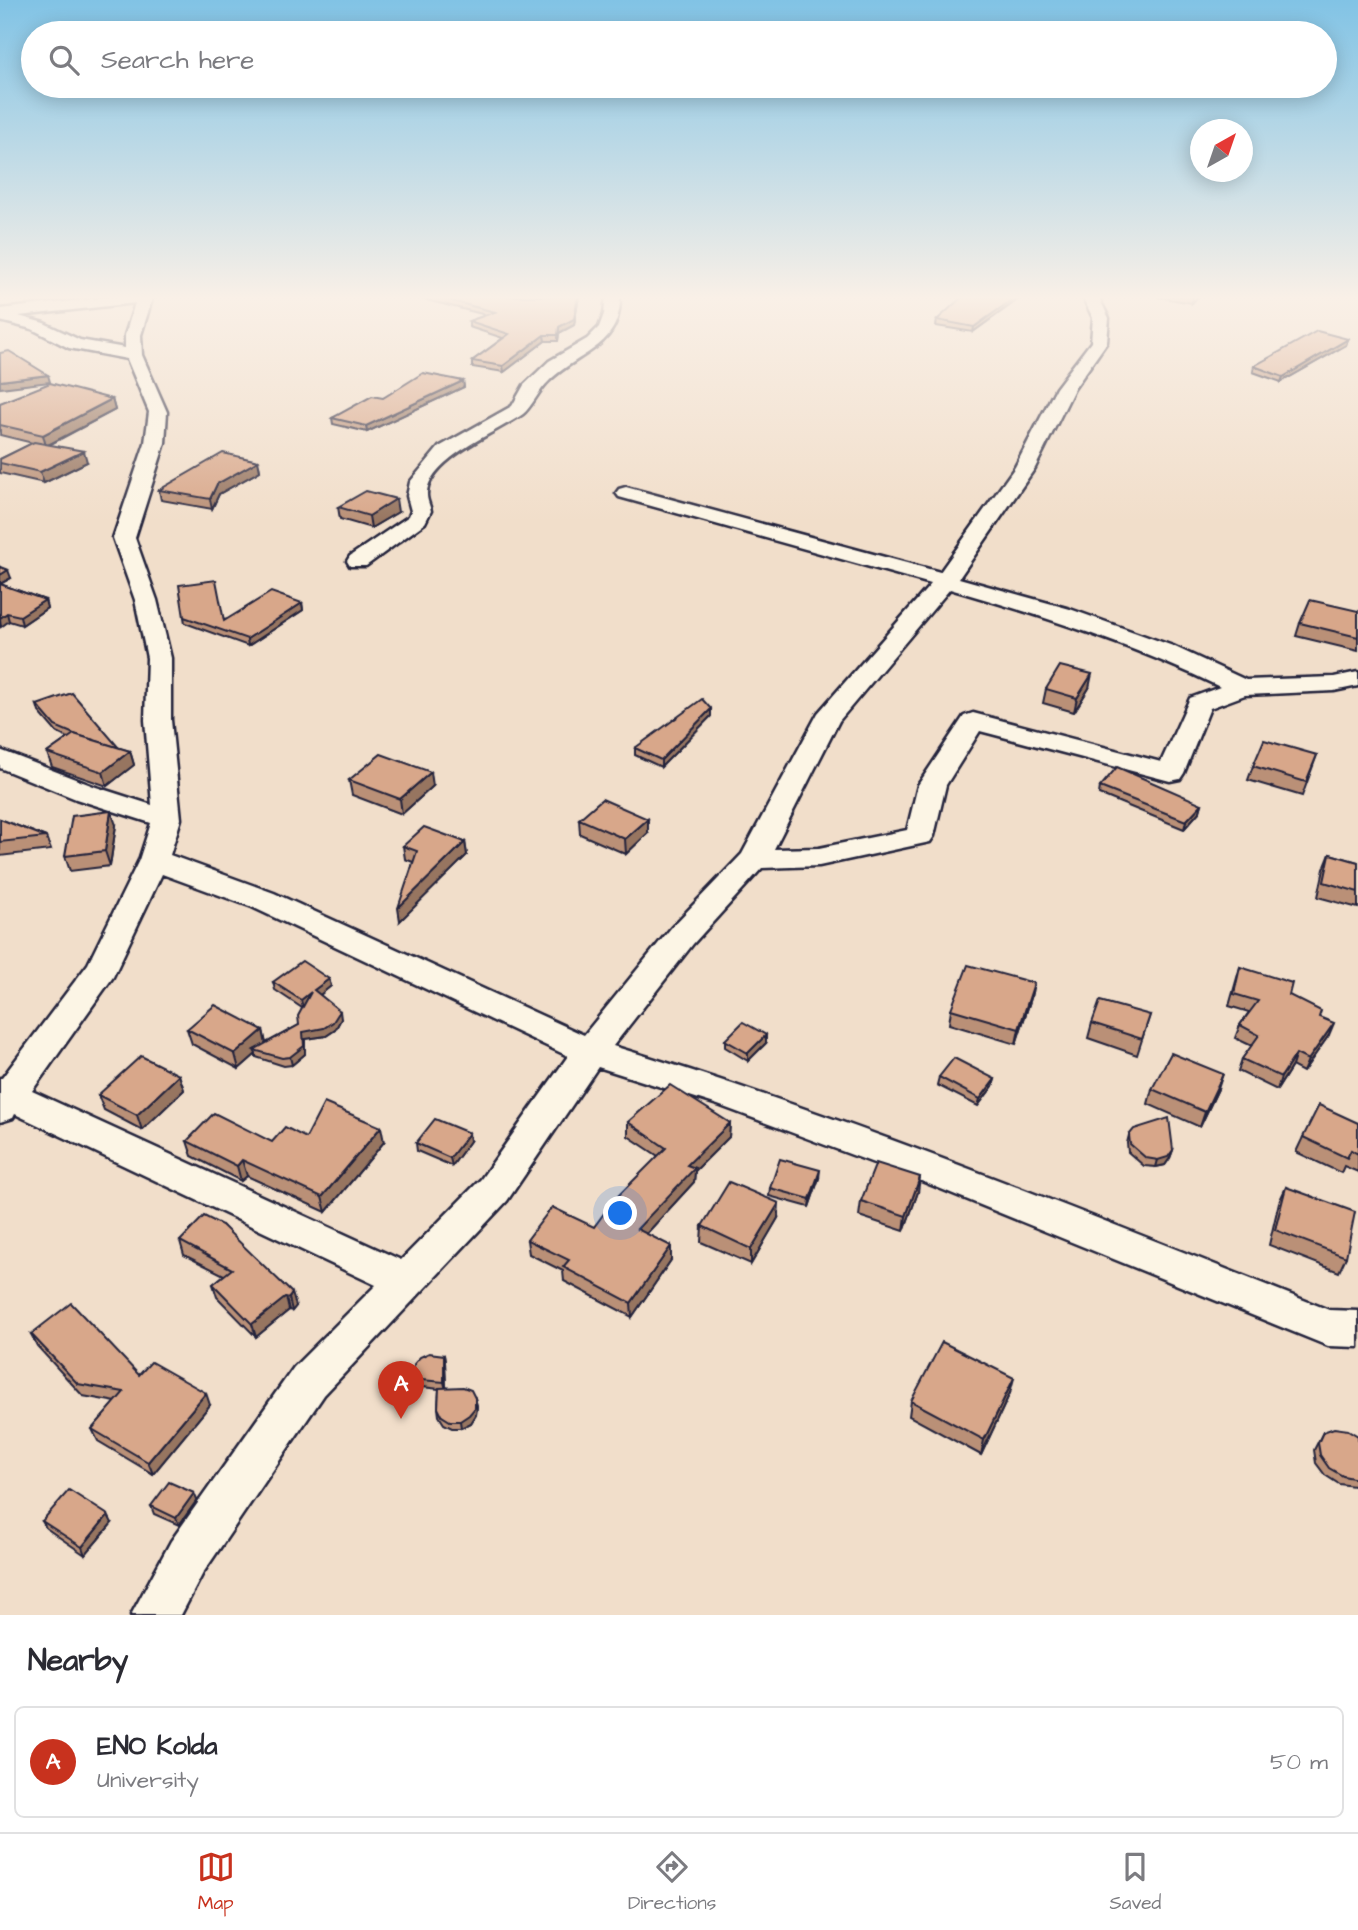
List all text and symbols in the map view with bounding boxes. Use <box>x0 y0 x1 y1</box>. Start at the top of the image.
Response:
search box <box>21 21 1337 98</box>
icon: search <box>45 41 83 79</box>
text: Search here <box>101 42 254 78</box>
north arrow <box>1190 119 1253 182</box>
your location <box>603 1196 637 1230</box>
pin: A <box>378 1361 424 1419</box>
text: Nearby <box>28 1640 128 1682</box>
text: ENO Kolda <box>97 1728 218 1764</box>
text: A <box>46 1746 60 1778</box>
text: 50 m <box>1270 1746 1328 1778</box>
text: University <box>97 1764 199 1796</box>
tab: Map <box>197 1848 235 1917</box>
tab: Directions <box>628 1848 716 1917</box>
tab: Saved <box>1110 1848 1161 1917</box>

